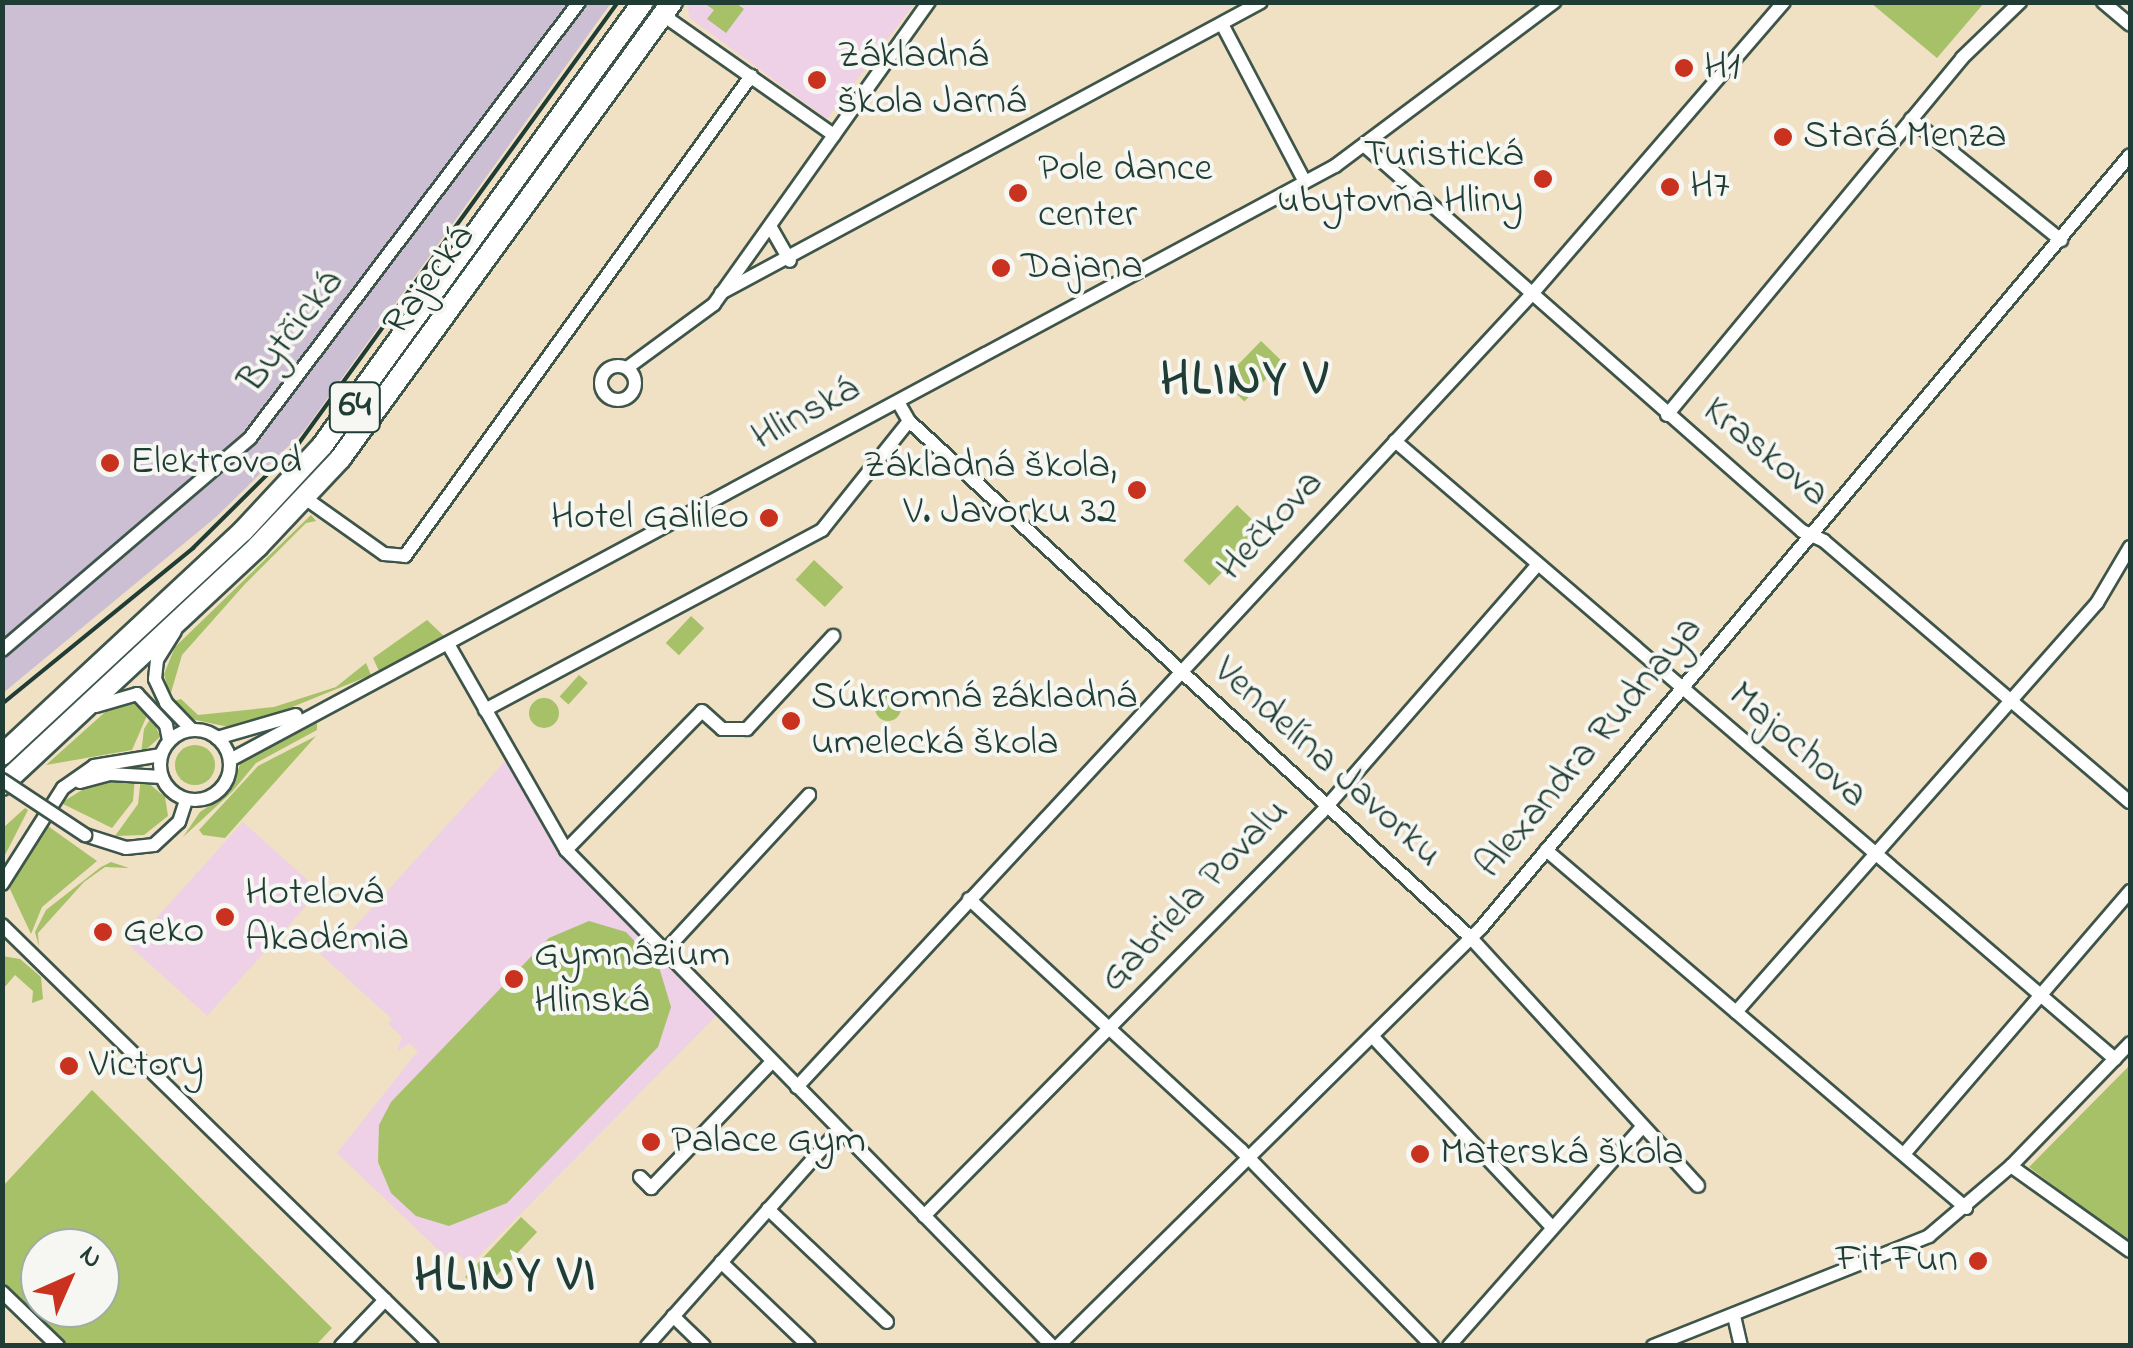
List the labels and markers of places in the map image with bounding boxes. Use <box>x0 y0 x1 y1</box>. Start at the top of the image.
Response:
place label: Základná škola Jarná <box>837 33 1026 127</box>
place label: H1 <box>1704 44 1740 92</box>
marker: H1 <box>1673 57 1695 79</box>
marker: Základná škola Jarná <box>806 69 828 91</box>
place label: Stará Menza <box>1803 113 2007 161</box>
marker: Stará Menza <box>1772 126 1794 148</box>
place label: Turistická ubytovňa Hliny <box>1277 132 1523 226</box>
place label: Pole dance center <box>1038 146 1212 240</box>
place label: H7 <box>1690 163 1730 211</box>
marker: Turistická ubytovňa Hliny <box>1532 168 1554 190</box>
marker: H7 <box>1659 176 1681 198</box>
marker: Pole dance center <box>1007 182 1029 204</box>
place label: Dajana <box>1021 244 1143 292</box>
marker: Dajana <box>990 257 1012 279</box>
place label: Elektrovod <box>130 439 302 487</box>
place label: Základná škola, V. Javorku 32 <box>863 443 1117 537</box>
marker: Elektrovod <box>99 452 121 474</box>
marker: Základná škola, V. Javorku 32 <box>1126 479 1148 501</box>
place label: Hotel Galileo <box>551 494 749 542</box>
marker: Hotel Galileo <box>758 507 780 529</box>
place label: Súkromná základná umelecká škola <box>811 674 1136 768</box>
marker: Súkromná základná umelecká škola <box>780 710 802 732</box>
place label: Hotelová Akadémia <box>245 870 409 964</box>
marker: Hotelová Akadémia <box>214 906 236 928</box>
place label: Geko <box>123 908 204 956</box>
marker: Geko <box>92 921 114 943</box>
place label: Gymnázium Hlinská <box>534 932 730 1026</box>
marker: Gymnázium Hlinská <box>503 968 525 990</box>
place label: Victory <box>89 1042 204 1090</box>
marker: Victory <box>58 1055 80 1077</box>
place label: Palace Gym <box>671 1118 866 1166</box>
place label: Materská škola <box>1440 1130 1684 1178</box>
marker: Palace Gym <box>640 1131 662 1153</box>
marker: Materská škola <box>1409 1143 1431 1165</box>
place label: Fit Fun <box>1836 1237 1958 1285</box>
marker: Fit Fun <box>1967 1250 1989 1272</box>

